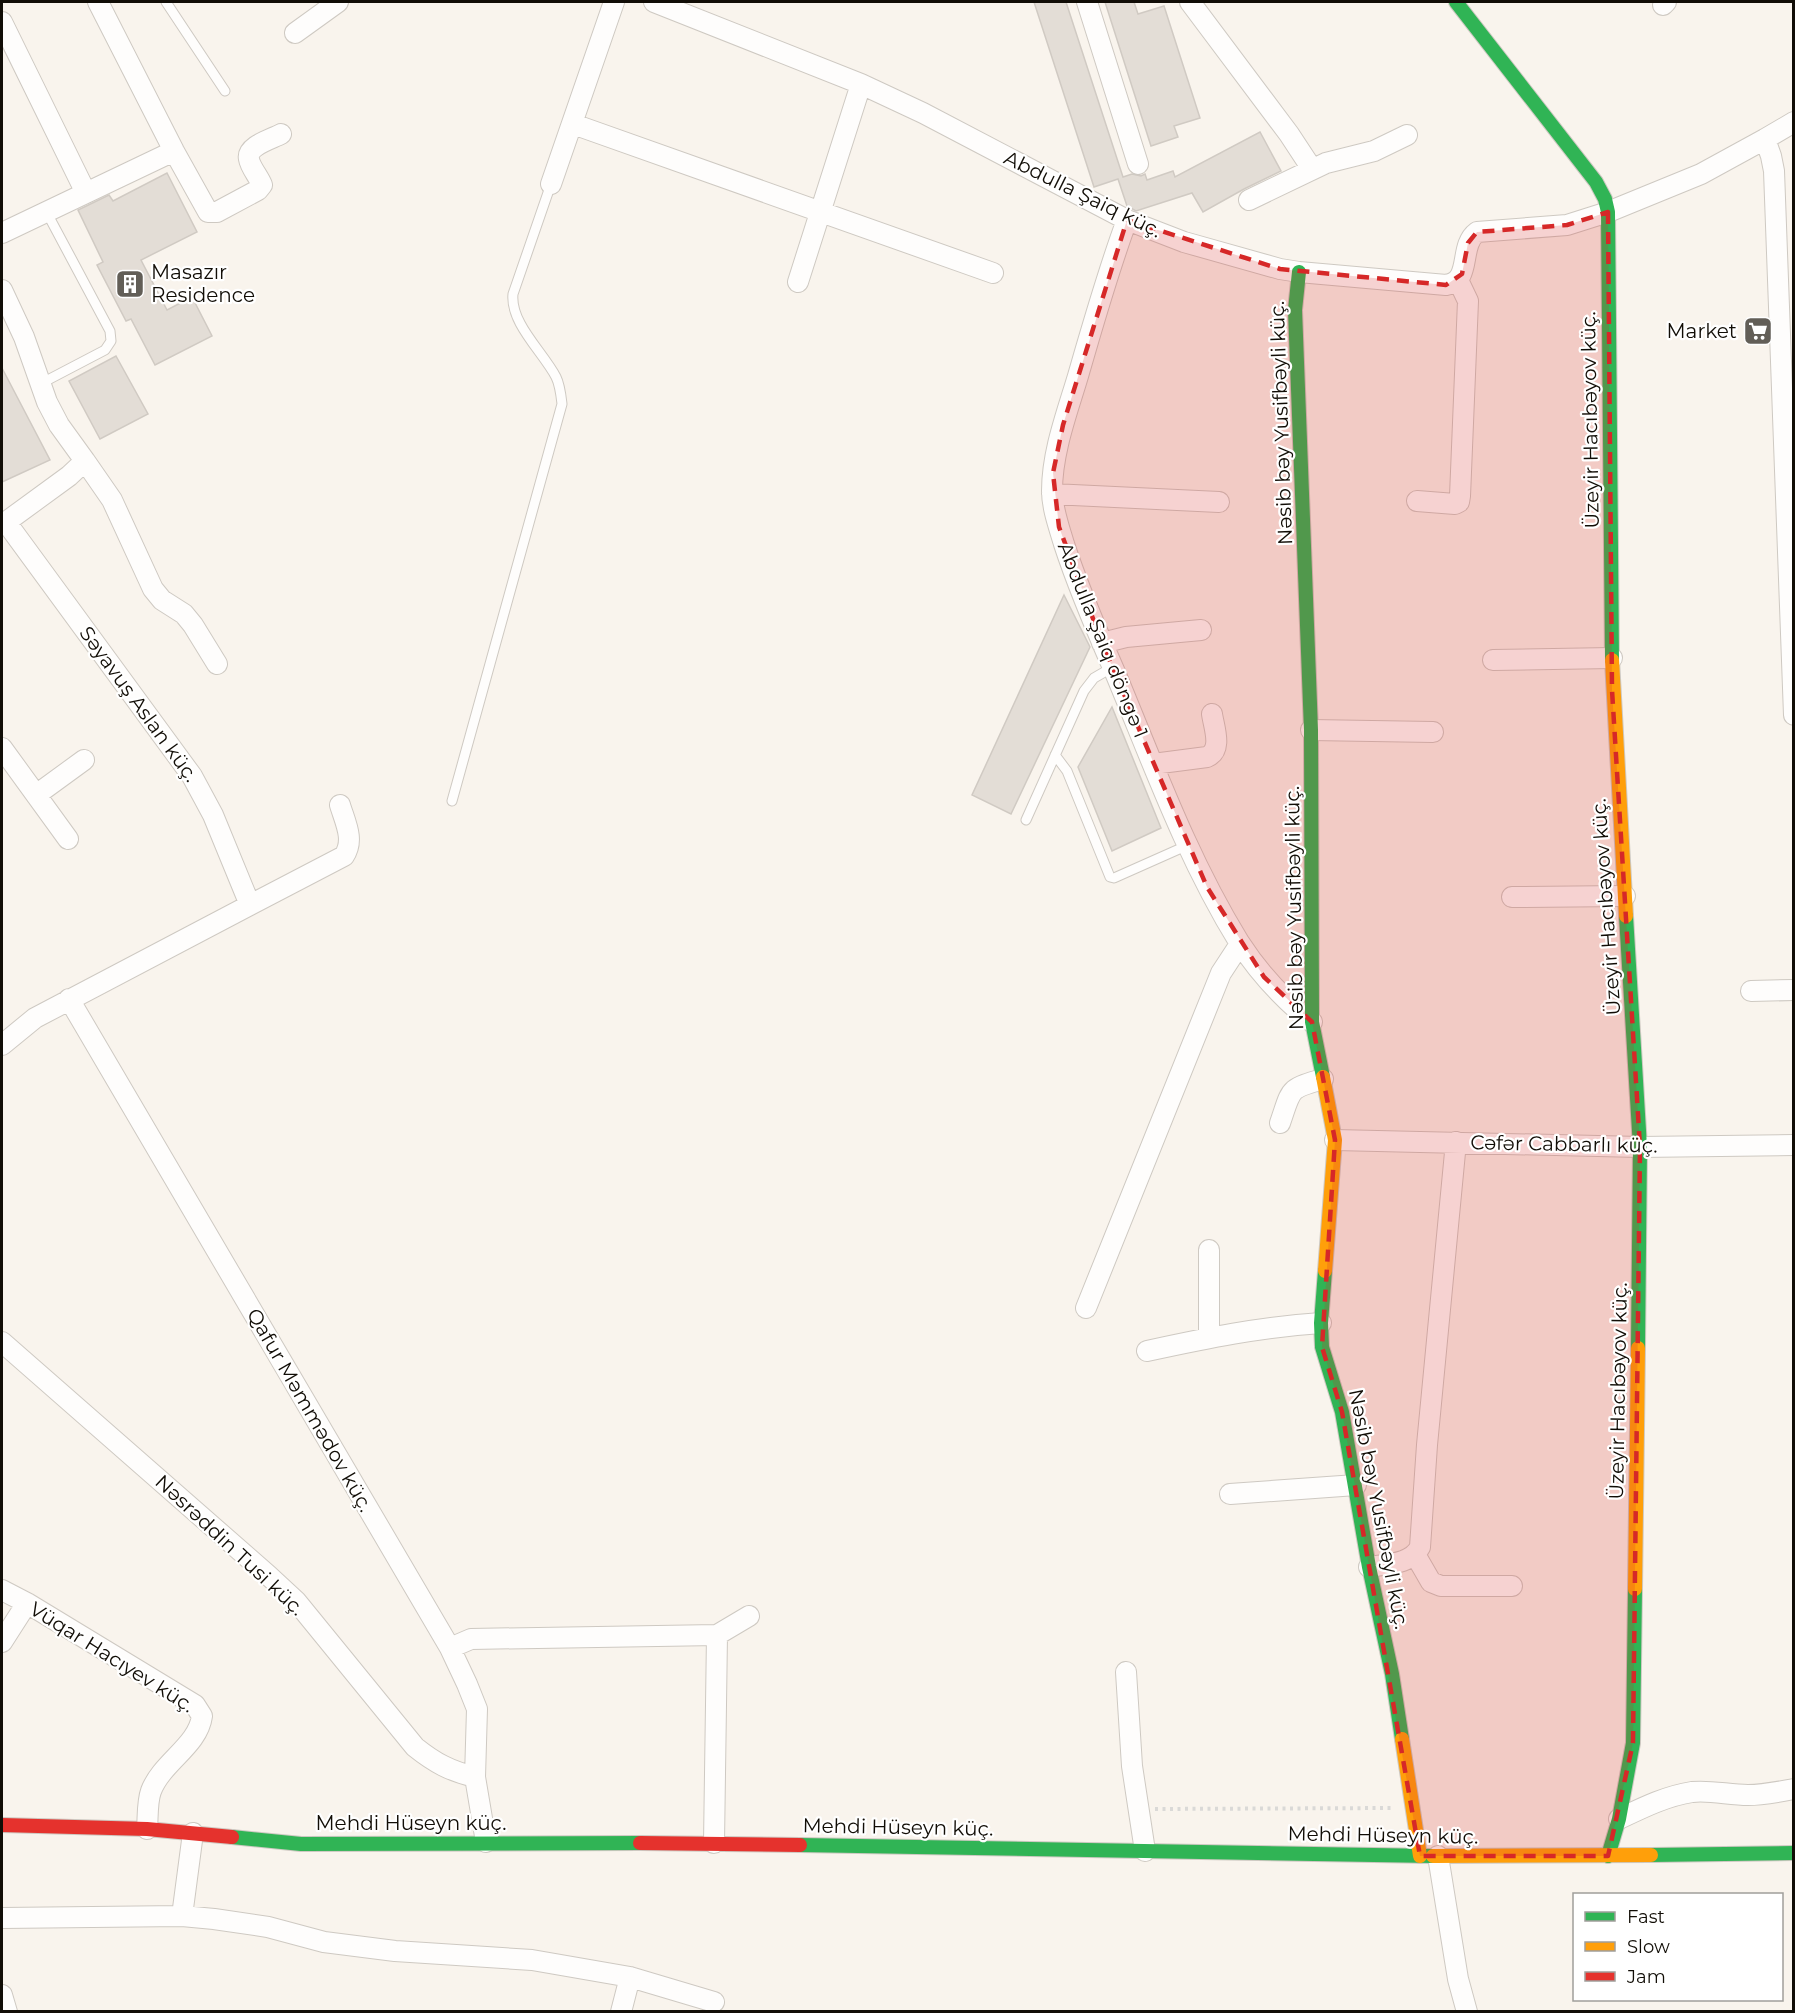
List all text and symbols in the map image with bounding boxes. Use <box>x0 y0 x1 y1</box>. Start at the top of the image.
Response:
street label: Abdulla Şaiq küç. <box>1000 145 1166 243</box>
place label: Masazır Residence <box>151 260 255 307</box>
building icon: Masazır Residence <box>114 268 146 300</box>
street label: Nəsib bəy Yusifbəyli küç. <box>1265 300 1297 546</box>
street label: Üzeyir Hacıbəyov küç. <box>1576 311 1604 529</box>
supermarket icon: Market <box>1742 315 1774 347</box>
place label: Market <box>1666 319 1737 343</box>
street label: Abdulla Şaiq döngə 1 <box>1053 539 1153 741</box>
street label: Səyavuş Aslan küç. <box>74 622 204 786</box>
street label: Nəsib bəy Yusifbəyli küç. <box>1280 786 1308 1030</box>
street label: Üzeyir Hacıbəyov küç. <box>1586 798 1626 1016</box>
street label: Cəfər Cabbarlı küç. <box>1470 1130 1658 1158</box>
street label: Üzeyir Hacıbəyov küç. <box>1604 1282 1632 1500</box>
street label: Qafur Məmmədov küç. <box>242 1304 378 1516</box>
street label: Nəsib bəy Yusifbəyli küç. <box>1344 1387 1414 1631</box>
street label: Nəsrəddin Tusi küç. <box>150 1470 310 1620</box>
street label: Vüqar Hacıyev küç. <box>25 1597 199 1717</box>
street label: Mehdi Hüseyn küç. <box>316 1811 507 1835</box>
street label: Mehdi Hüseyn küç. <box>802 1813 994 1841</box>
street label: Mehdi Hüseyn küç. <box>1287 1821 1479 1849</box>
legend <box>1573 1893 1783 2001</box>
text: Fast <box>1627 1906 1665 1928</box>
text: Slow <box>1627 1936 1670 1958</box>
text: Jam <box>1626 1966 1666 1988</box>

